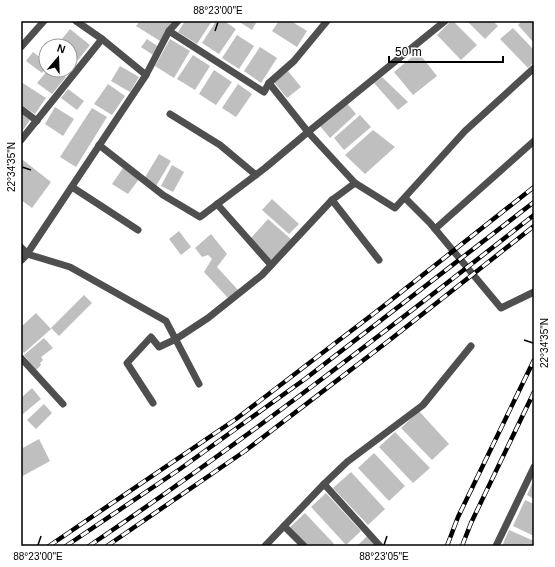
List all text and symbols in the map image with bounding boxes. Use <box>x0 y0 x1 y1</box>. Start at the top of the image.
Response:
text: 88°23'00"E <box>193 5 243 16</box>
north arrow <box>38 38 78 78</box>
scale bar <box>389 38 503 64</box>
text: N <box>56 42 67 56</box>
text: 50 m <box>395 45 422 59</box>
text: 22°34'35"N <box>6 142 17 192</box>
text: 22°34'35"N <box>539 318 550 368</box>
text: 88°23'00"E <box>13 551 63 562</box>
text: 88°23'05"E <box>359 551 409 562</box>

